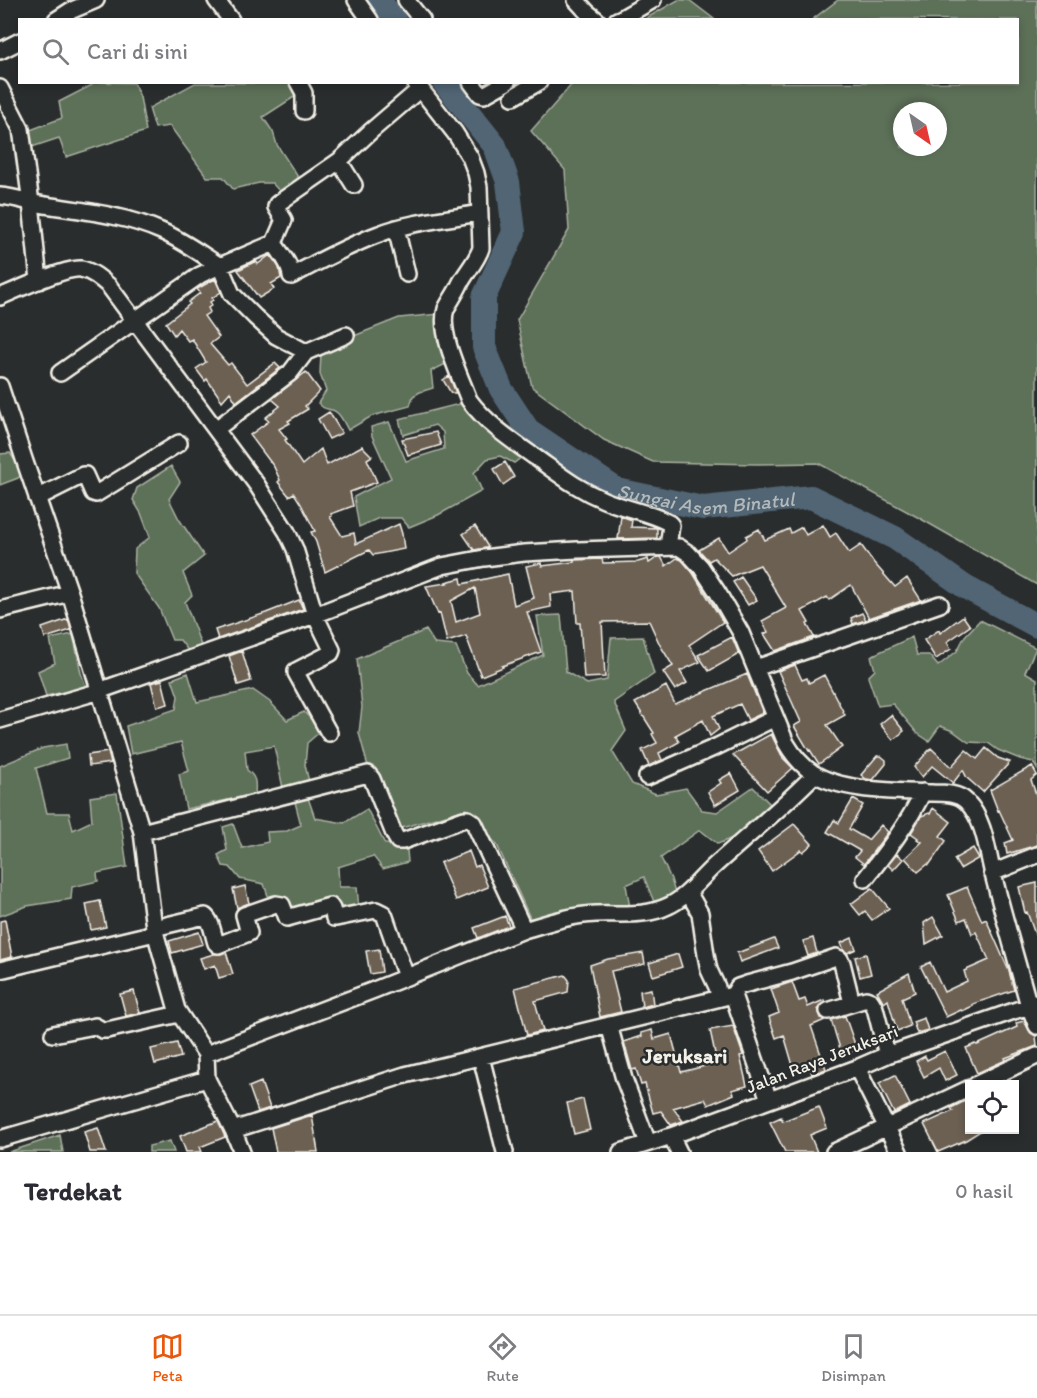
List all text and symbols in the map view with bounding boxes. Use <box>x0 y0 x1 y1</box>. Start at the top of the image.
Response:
search box <box>18 18 1019 84</box>
icon: search <box>39 35 72 68</box>
text: Cari di sini <box>87 38 188 65</box>
north arrow <box>893 102 947 156</box>
water label: Sungai Asem Binatul <box>615 478 797 520</box>
street label: Jalan Raya Jeruksari <box>743 1020 901 1098</box>
district label: Jeruksari <box>642 1043 727 1068</box>
map controls <box>965 1080 1019 1134</box>
button: locate <box>965 1080 1019 1134</box>
text: Terdekat <box>24 1175 122 1207</box>
text: 0 hasil <box>955 1179 1013 1203</box>
tab: Peta <box>151 1330 184 1385</box>
tab: Rute <box>486 1330 519 1385</box>
tab: Disimpan <box>821 1330 886 1385</box>

